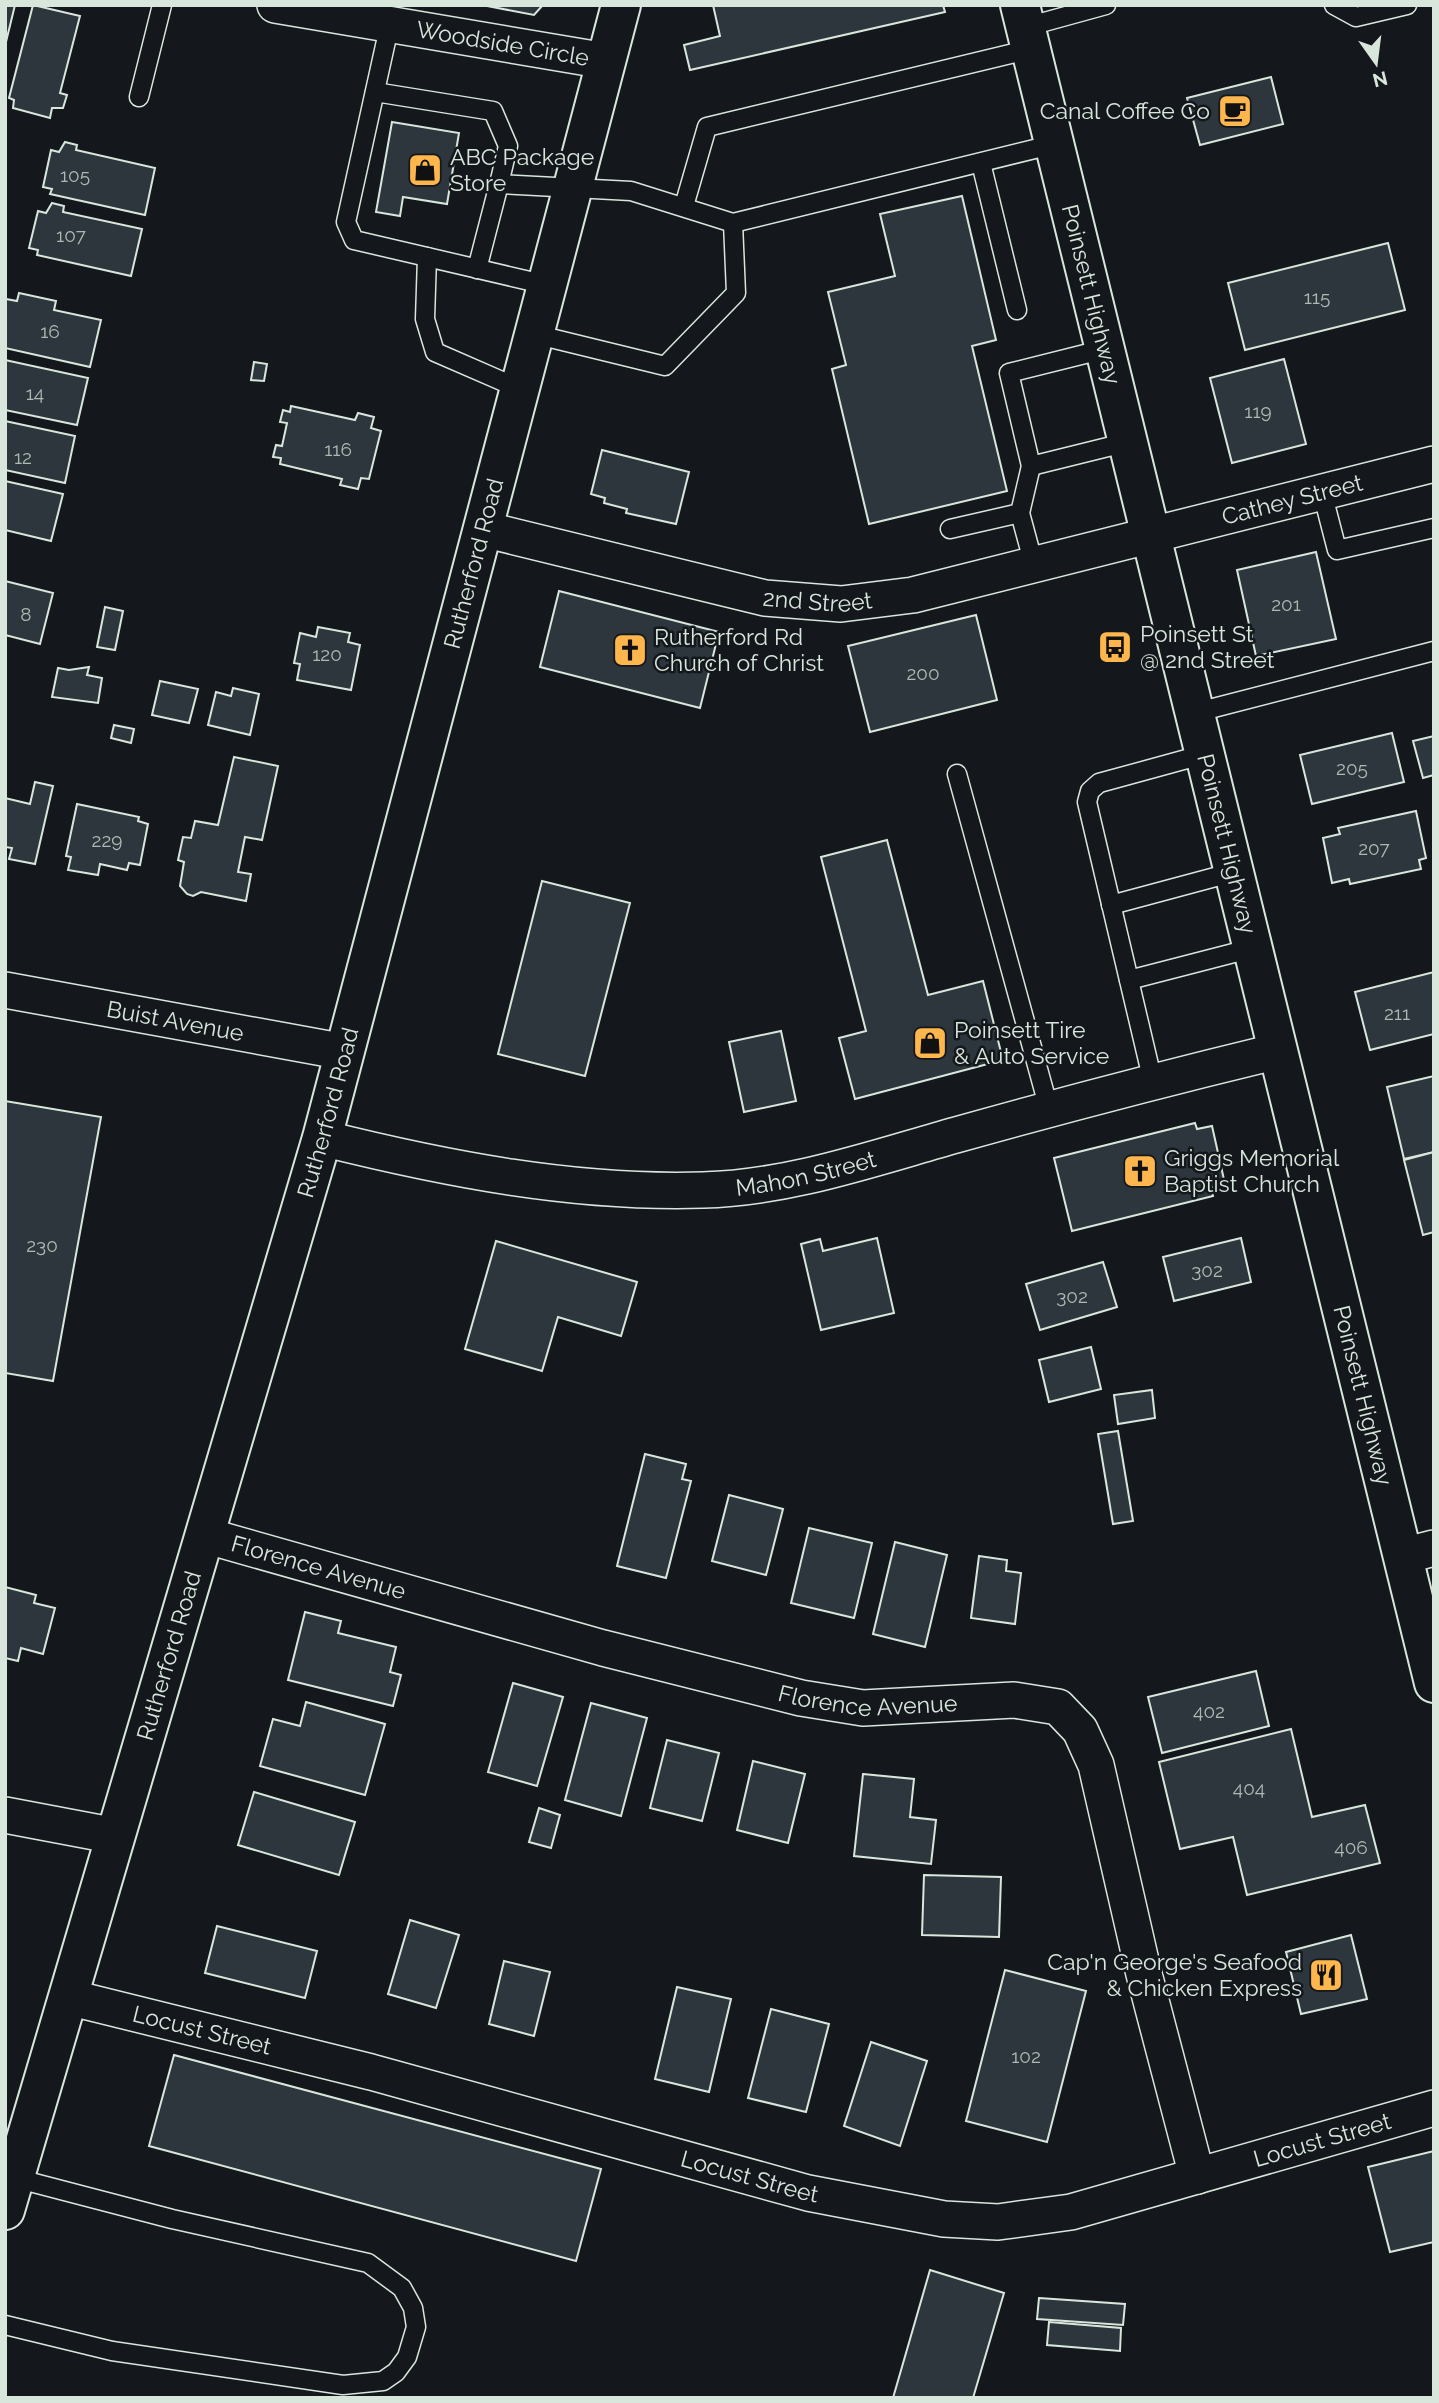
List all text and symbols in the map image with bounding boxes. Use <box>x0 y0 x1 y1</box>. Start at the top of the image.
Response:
street label: Woodside Circle <box>414 15 591 71</box>
north arrow <box>1341 28 1411 98</box>
text: N <box>1370 67 1390 92</box>
cafe icon: Canal Coffee Co <box>1216 92 1254 130</box>
place label: Canal Coffee Co <box>1040 97 1210 124</box>
place label: ABC Package Store <box>450 143 594 196</box>
shop icon: ABC Package Store <box>406 151 444 189</box>
house number: 105 <box>60 164 90 186</box>
street label: Poinsett Highway <box>1057 201 1127 387</box>
house number: 107 <box>56 224 86 246</box>
house number: 115 <box>1304 286 1330 308</box>
house number: 16 <box>40 320 60 342</box>
house number: 14 <box>26 382 44 404</box>
house number: 119 <box>1244 400 1272 422</box>
house number: 116 <box>324 438 352 460</box>
house number: 12 <box>14 446 32 468</box>
street label: Cathey Street <box>1219 468 1365 530</box>
street label: Rutherford Road <box>438 475 509 652</box>
street label: 2nd Street <box>762 584 874 617</box>
house number: 201 <box>1271 593 1301 615</box>
house number: 8 <box>20 603 32 625</box>
place label: Poinsett St @ 2nd Street <box>1140 620 1275 673</box>
place label: Rutherford Rd Church of Christ <box>654 623 824 676</box>
bus stop icon: Poinsett St @ 2nd Street <box>1096 628 1134 666</box>
church icon: Rutherford Rd Church of Christ <box>611 631 649 669</box>
house number: 120 <box>312 643 342 665</box>
house number: 200 <box>906 662 940 684</box>
street label: Poinsett Highway <box>1192 751 1263 937</box>
house number: 205 <box>1336 757 1368 779</box>
house number: 229 <box>92 829 122 851</box>
house number: 207 <box>1358 837 1390 859</box>
street label: Buist Avenue <box>105 995 246 1046</box>
house number: 211 <box>1384 1002 1410 1024</box>
place label: Poinsett Tire & Auto Service <box>954 1016 1109 1069</box>
street label: Rutherford Road <box>291 1024 364 1201</box>
shop icon: Poinsett Tire & Auto Service <box>911 1024 949 1062</box>
place label: Griggs Memorial Baptist Church <box>1164 1144 1340 1197</box>
street label: Mahon Street <box>734 1145 879 1201</box>
church icon: Griggs Memorial Baptist Church <box>1121 1152 1159 1190</box>
house number: 230 <box>26 1234 58 1256</box>
house number: 302 <box>1191 1259 1223 1281</box>
house number: 302 <box>1056 1285 1088 1307</box>
street label: Poinsett Highway <box>1328 1302 1399 1488</box>
street label: Florence Avenue <box>228 1529 409 1604</box>
street label: Rutherford Road <box>131 1568 206 1743</box>
street label: Florence Avenue <box>776 1679 958 1721</box>
house number: 402 <box>1193 1700 1225 1722</box>
house number: 404 <box>1233 1777 1265 1799</box>
house number: 406 <box>1334 1836 1368 1858</box>
place label: Cap'n George's Seafood & Chicken Express <box>1047 1948 1302 2001</box>
restaurant icon: Cap'n George's Seafood & Chicken Express <box>1307 1956 1345 1994</box>
street label: Locust Street <box>130 2000 274 2060</box>
house number: 102 <box>1011 2045 1041 2067</box>
street label: Locust Street <box>1250 2107 1394 2172</box>
street label: Locust Street <box>678 2144 821 2208</box>

